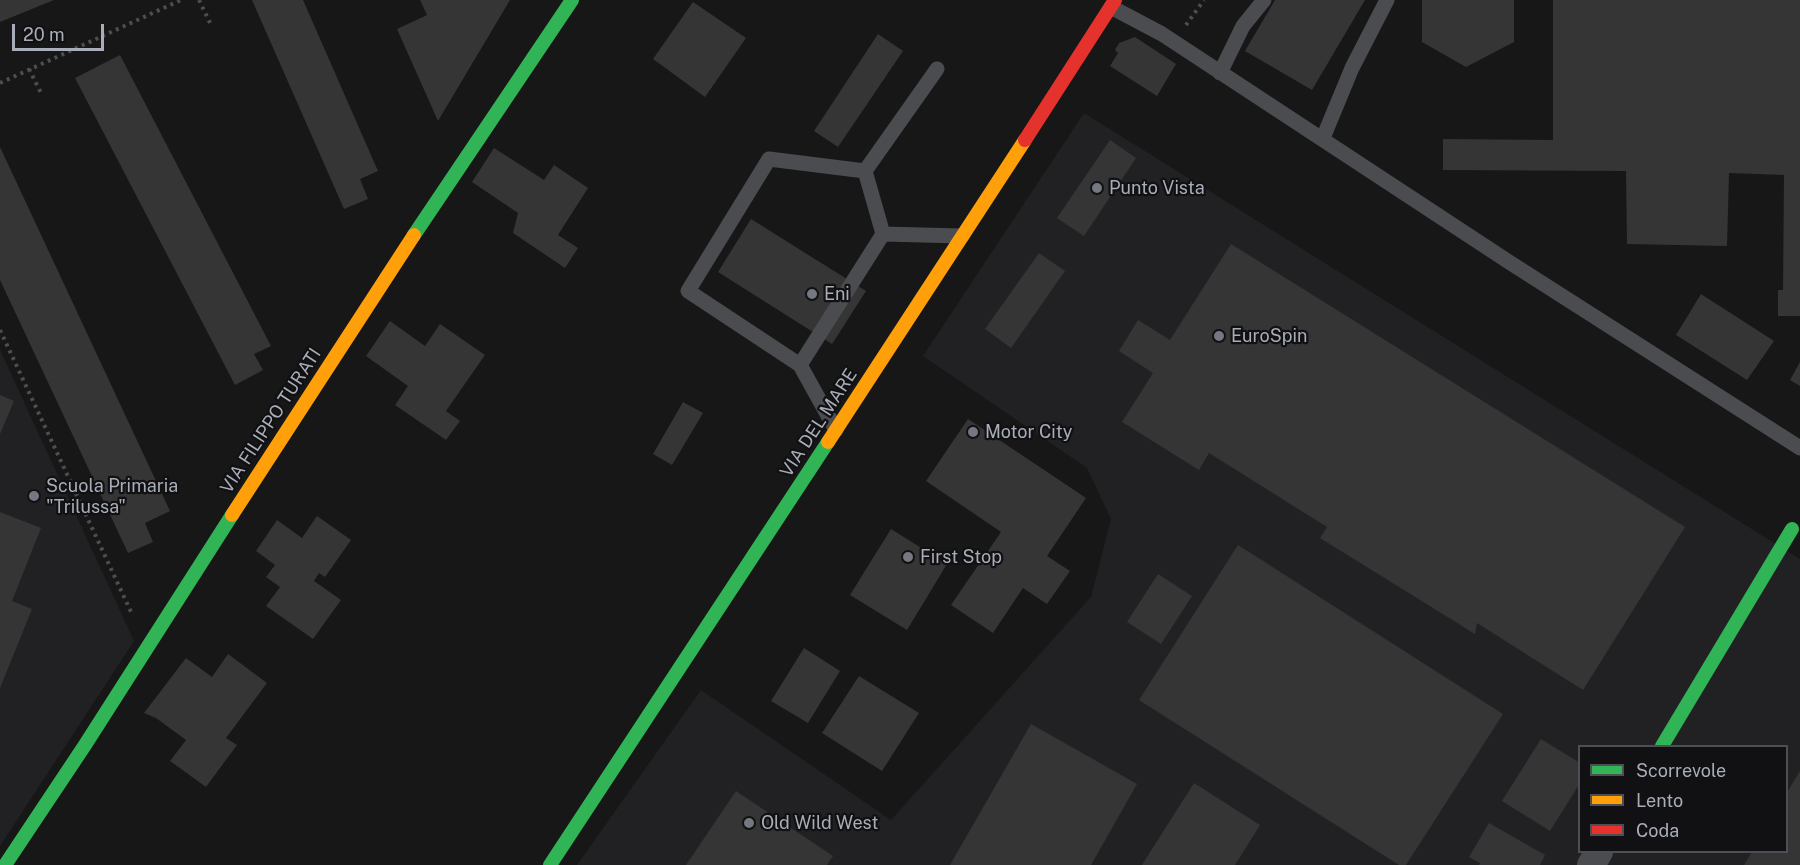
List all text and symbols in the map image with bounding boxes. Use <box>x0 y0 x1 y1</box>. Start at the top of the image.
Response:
scale bar <box>15 12 106 50</box>
text: 20 m <box>23 24 65 45</box>
place label: Punto Vista <box>1109 177 1205 199</box>
marker: Punto Vista <box>1090 181 1104 195</box>
place label: Eni <box>824 283 850 305</box>
marker: Eni <box>805 287 819 301</box>
place label: EuroSpin <box>1231 325 1307 347</box>
marker: EuroSpin <box>1212 329 1226 343</box>
street label: VIA FILIPPO TURATI <box>216 344 326 498</box>
street label: VIA DEL MARE <box>776 365 862 481</box>
place label: Motor City <box>985 421 1072 443</box>
marker: Motor City <box>966 425 980 439</box>
place label: Scuola Primaria "Trilussa" <box>46 475 178 518</box>
marker: Scuola Primaria "Trilussa" <box>27 489 41 503</box>
place label: First Stop <box>920 546 1002 568</box>
marker: First Stop <box>901 550 915 564</box>
legend <box>1578 745 1788 853</box>
text: Scorrevole <box>1636 760 1726 781</box>
text: Lento <box>1636 790 1683 811</box>
place label: Old Wild West <box>761 812 878 834</box>
marker: Old Wild West <box>742 816 756 830</box>
text: Coda <box>1636 820 1679 841</box>

